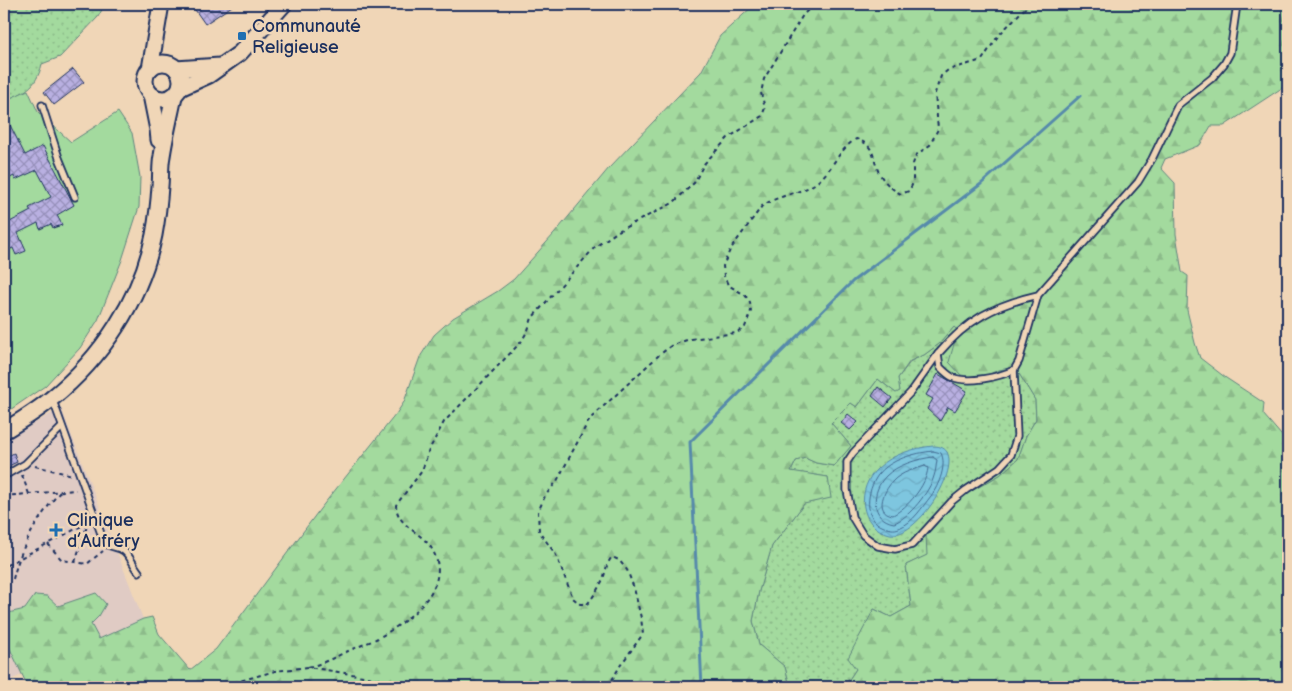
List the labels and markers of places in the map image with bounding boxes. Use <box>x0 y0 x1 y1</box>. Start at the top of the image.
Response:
place label: Communauté Religieuse <box>252 16 361 58</box>
marker: Communauté Religieuse <box>236 30 248 42</box>
place label: Clinique d’Aufréry <box>67 510 140 552</box>
marker: Clinique d’Aufréry <box>49 523 63 537</box>

